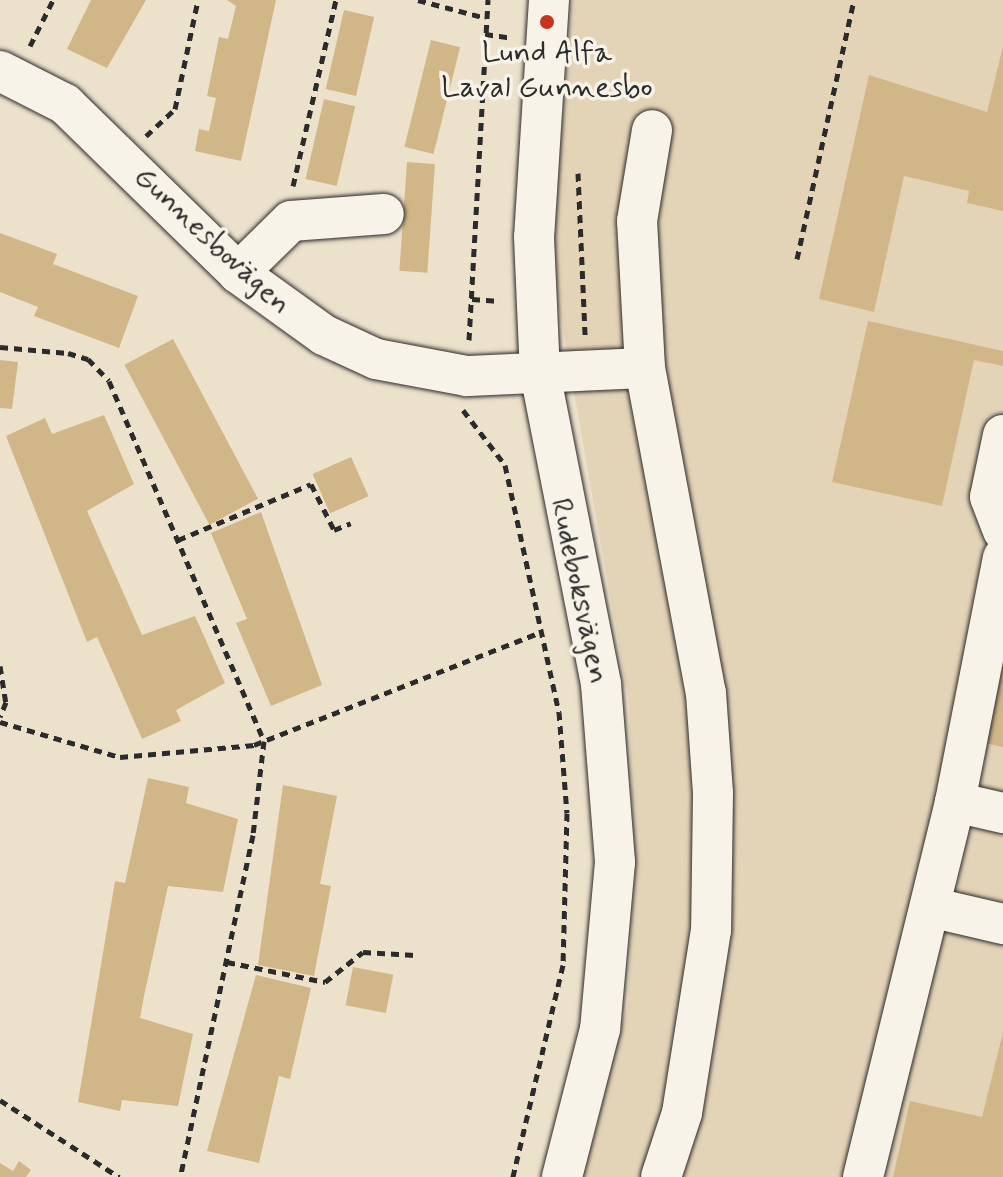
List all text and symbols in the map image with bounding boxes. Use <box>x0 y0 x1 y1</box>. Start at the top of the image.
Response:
marker: Lund Alfa Laval Gunnesbo <box>538 13 556 31</box>
place label: Lund Alfa Laval Gunnesbo <box>444 35 650 106</box>
street label: Gunnesbovägen <box>126 159 298 323</box>
street label: Rudeboksvägen <box>542 495 616 687</box>

